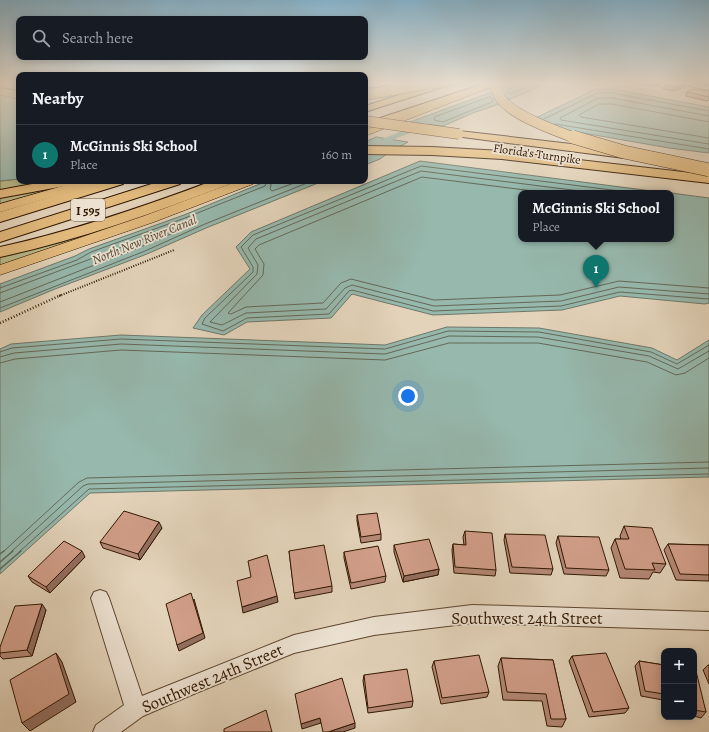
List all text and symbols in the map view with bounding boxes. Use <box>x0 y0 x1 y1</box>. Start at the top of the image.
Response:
search box <box>16 16 368 60</box>
icon: search <box>30 27 52 49</box>
text: Search here <box>62 28 133 48</box>
text: Nearby <box>32 87 83 110</box>
text: McGinnis Ski School <box>70 136 197 156</box>
street label: Florida's Turnpike <box>492 140 582 168</box>
text: 1 <box>43 146 47 163</box>
text: 160 m <box>321 146 352 163</box>
text: Place <box>70 156 98 173</box>
popup <box>518 190 674 242</box>
text: McGinnis Ski School <box>532 198 660 218</box>
road number: I 595 <box>71 199 105 221</box>
water label: North New River Canal <box>89 210 200 268</box>
text: Place <box>532 218 560 235</box>
pin: 1 <box>583 255 609 288</box>
your location <box>398 386 418 406</box>
street label: Southwest 24th Street <box>451 607 603 630</box>
street label: Southwest 24th Street <box>138 638 287 719</box>
map controls <box>661 648 697 720</box>
button: + <box>661 648 697 684</box>
button: − <box>661 684 697 720</box>

